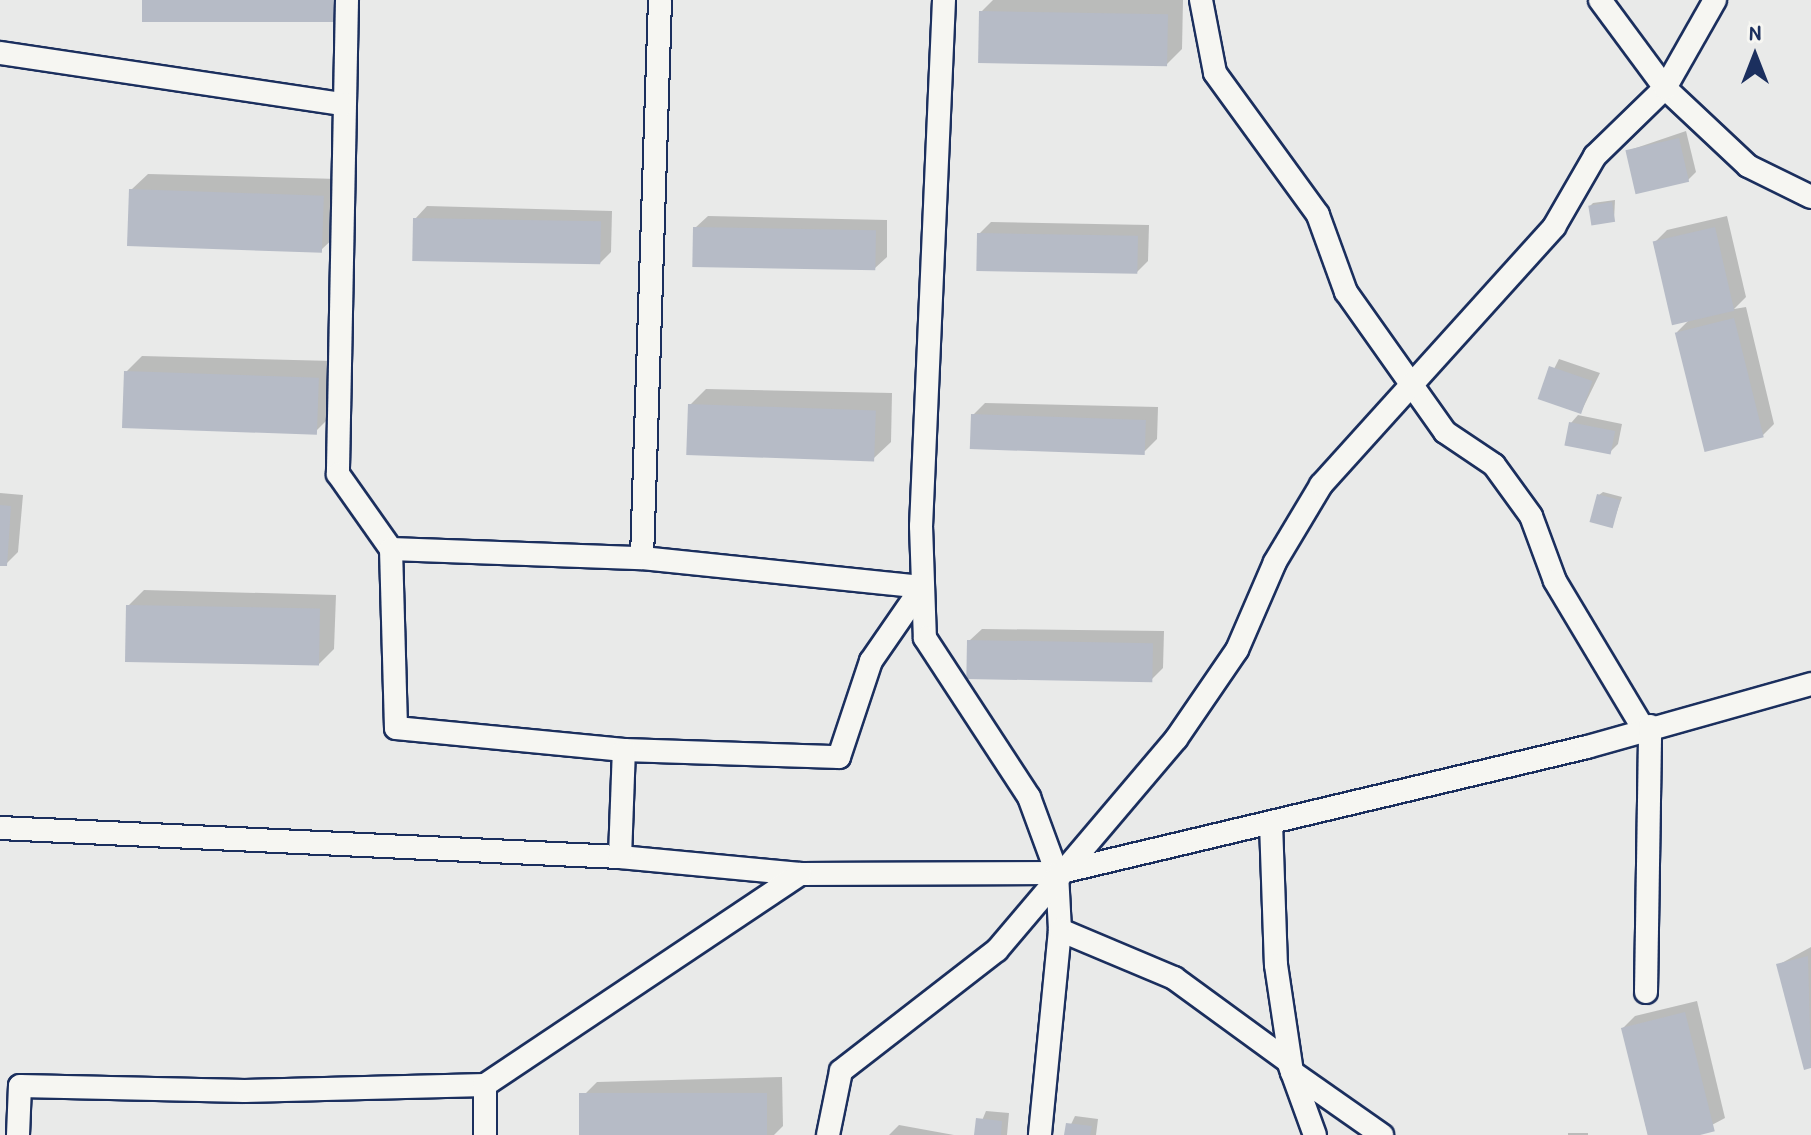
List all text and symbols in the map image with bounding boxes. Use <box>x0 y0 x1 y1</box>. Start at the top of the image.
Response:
north arrow <box>1715 16 1795 96</box>
text: N <box>1749 17 1761 47</box>

